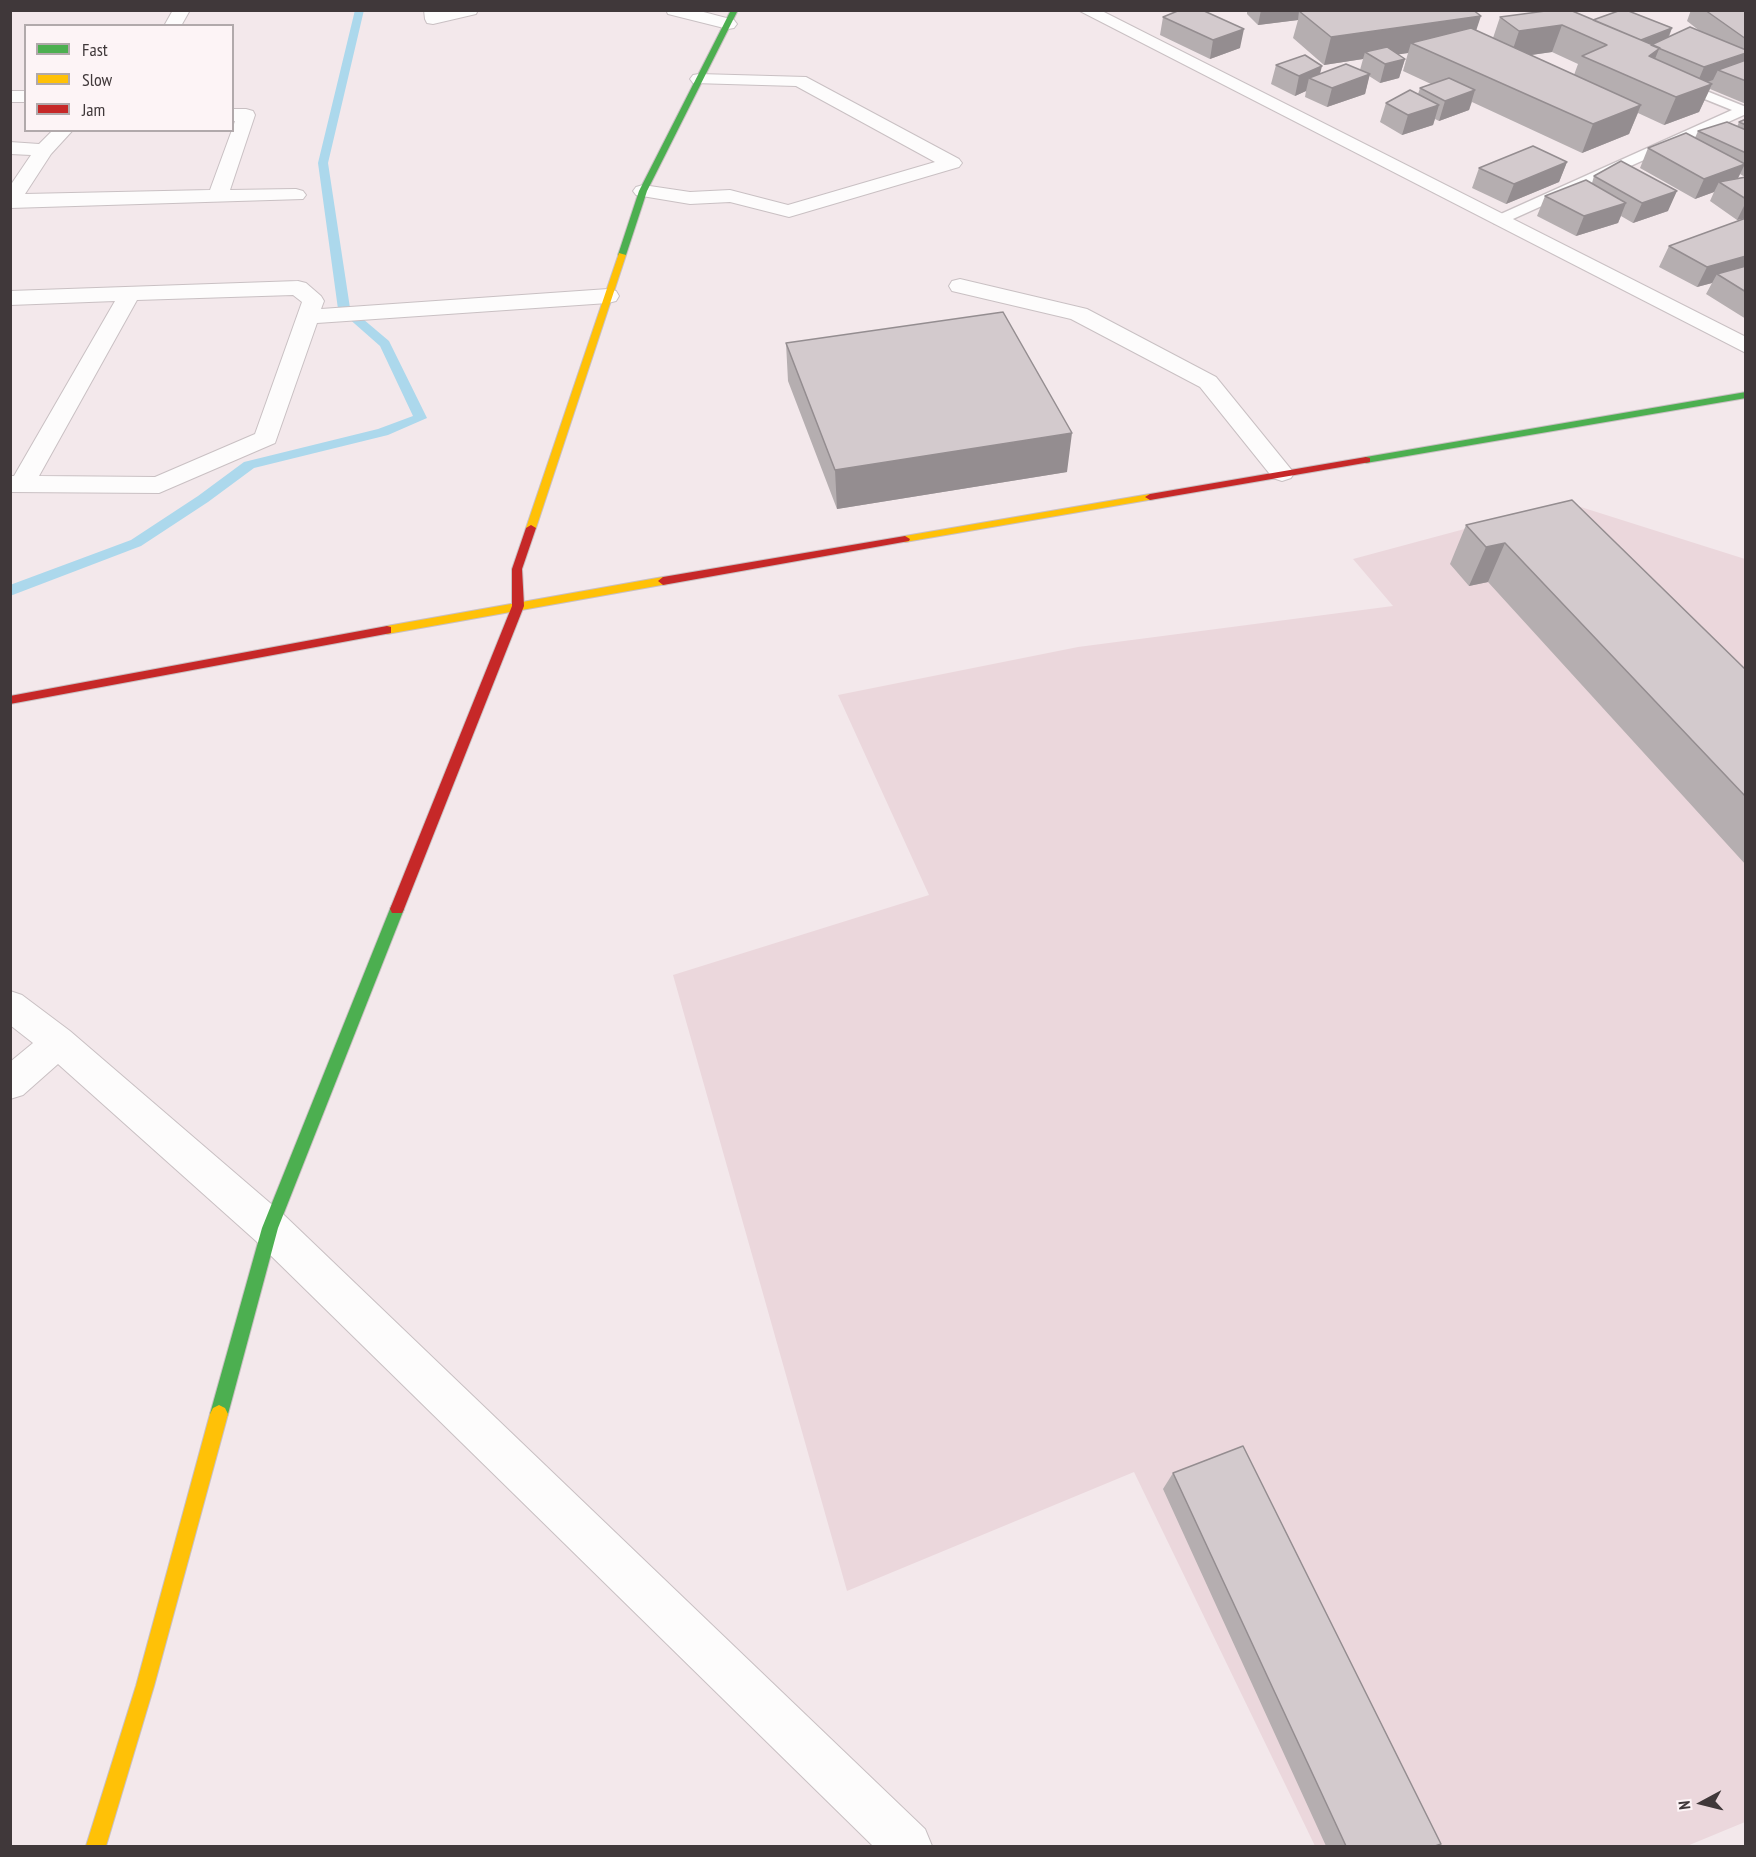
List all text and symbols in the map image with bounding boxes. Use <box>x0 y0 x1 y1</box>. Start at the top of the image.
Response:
legend <box>24 24 234 132</box>
text: Fast <box>82 38 108 61</box>
text: Slow <box>82 68 112 91</box>
text: Jam <box>82 98 105 121</box>
north arrow <box>1672 1773 1732 1833</box>
text: N <box>1674 1800 1695 1811</box>

